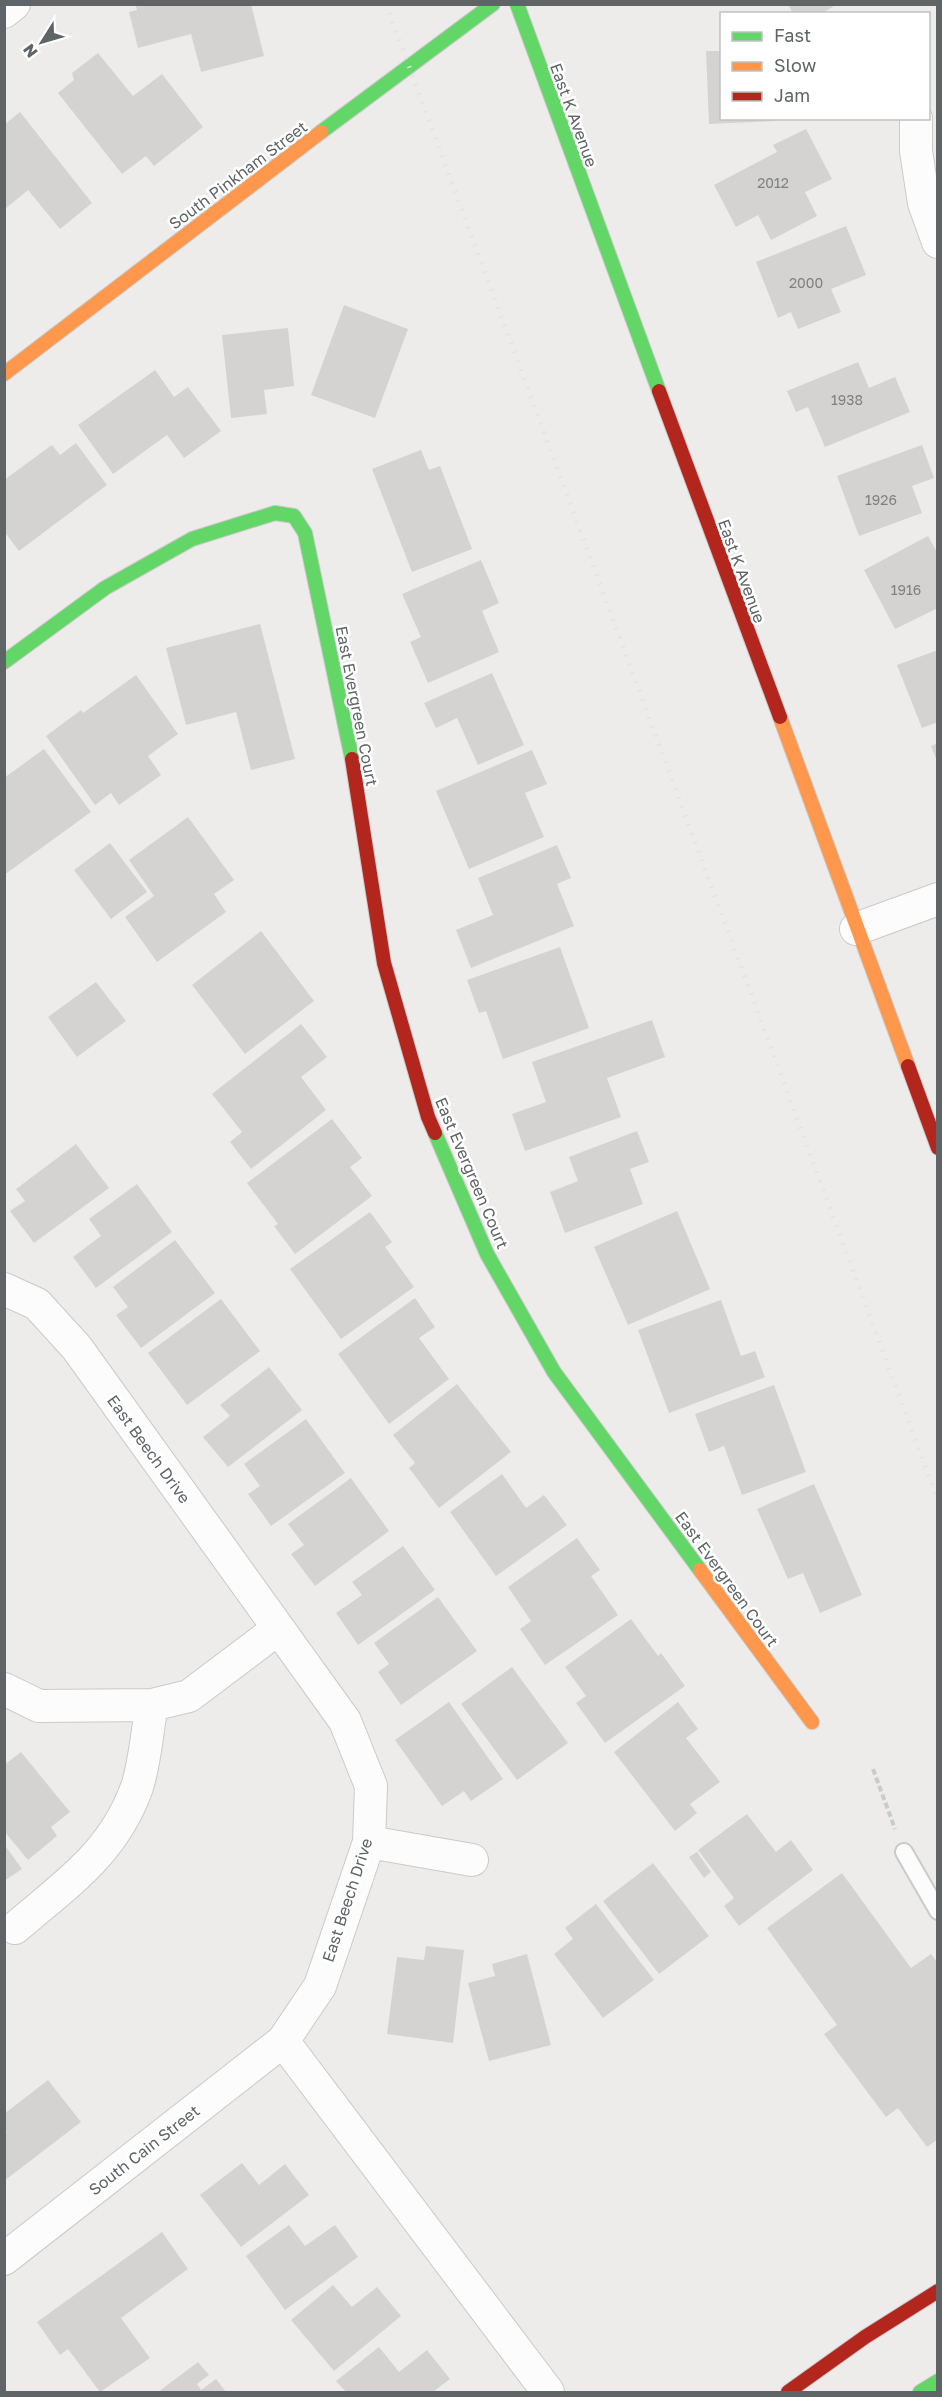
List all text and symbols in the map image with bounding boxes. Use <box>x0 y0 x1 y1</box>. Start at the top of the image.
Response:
north arrow <box>12 12 72 72</box>
legend <box>720 12 930 120</box>
text: Fast <box>774 24 811 46</box>
text: N <box>18 40 42 62</box>
text: Slow <box>774 54 817 76</box>
street label: East K Avenue <box>546 60 602 170</box>
text: Jam <box>774 84 810 106</box>
street label: South Pinkham Street <box>165 117 311 233</box>
house number: 2012 <box>757 174 789 191</box>
house number: 2000 <box>789 274 823 291</box>
house number: 1938 <box>831 391 863 408</box>
house number: 1926 <box>865 491 897 508</box>
street label: East K Avenue <box>714 516 770 626</box>
house number: 1916 <box>891 581 921 598</box>
street label: East Evergreen Court <box>332 624 382 788</box>
street label: East Evergreen Court <box>431 1094 513 1252</box>
street label: East Beech Drive <box>103 1391 195 1507</box>
street label: East Evergreen Court <box>671 1507 783 1651</box>
street label: East Beech Drive <box>318 1836 376 1964</box>
street label: South Cain Street <box>85 2101 203 2199</box>

